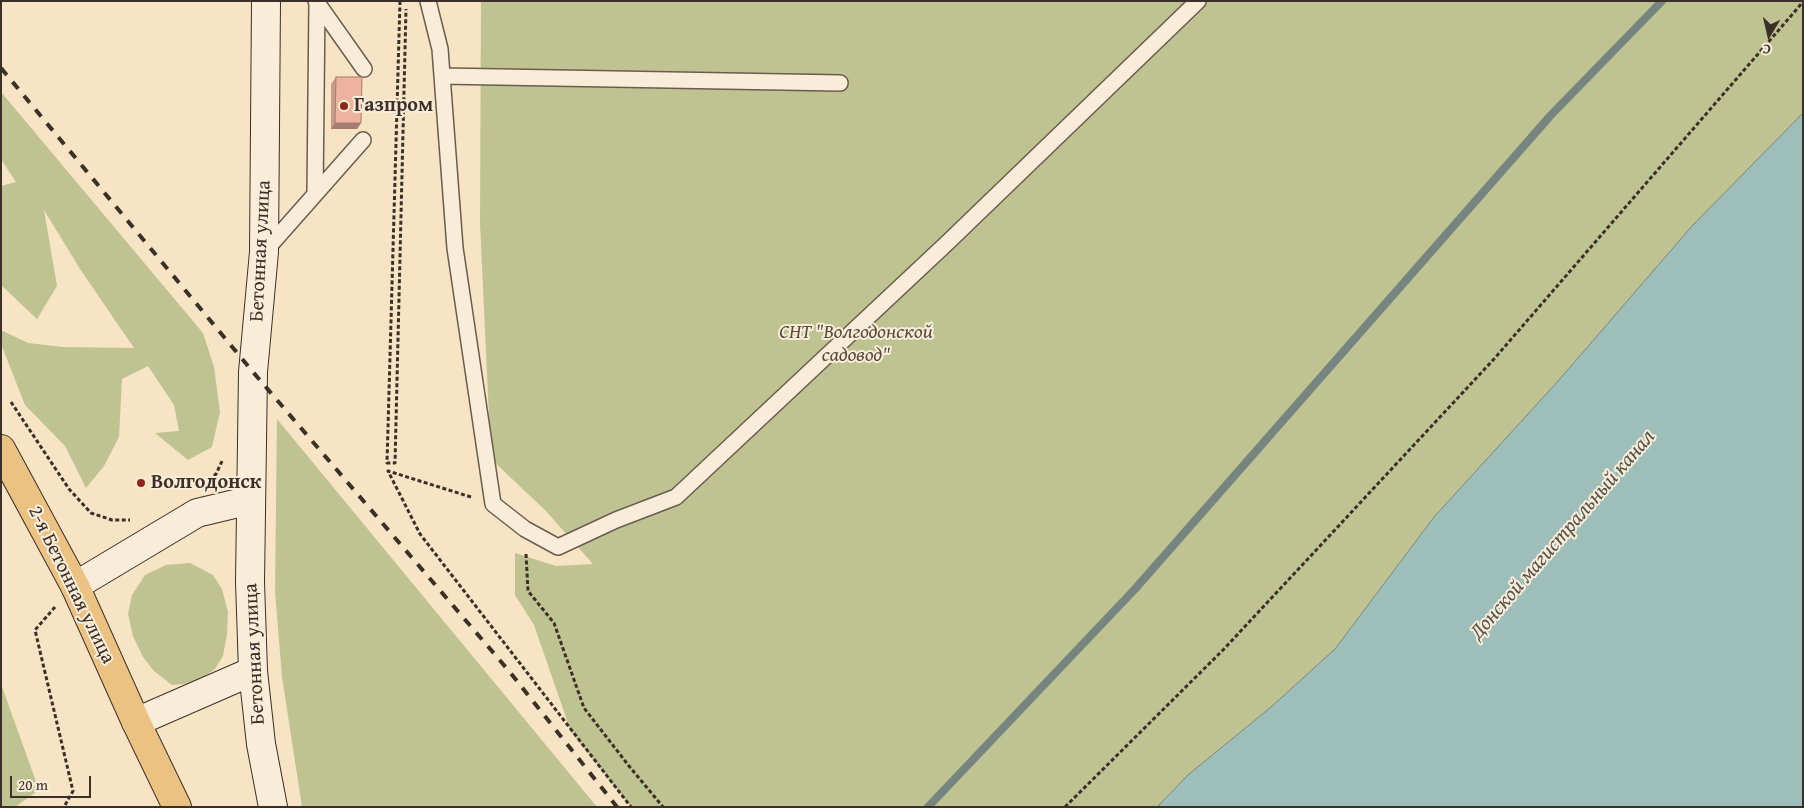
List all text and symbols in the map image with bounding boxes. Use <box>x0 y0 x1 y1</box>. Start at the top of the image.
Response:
north arrow <box>1744 10 1794 60</box>
text: С <box>1761 39 1772 60</box>
place label: Газпром <box>354 94 433 118</box>
marker: Газпром <box>338 100 350 112</box>
street label: Бетонная улица <box>245 180 277 322</box>
park label: СНТ "Волгодонской садовод" <box>779 321 933 368</box>
water label: Донской магистральный канал <box>1465 425 1661 645</box>
place label: Волгодонск <box>151 471 261 495</box>
marker: Волгодонск <box>135 477 147 489</box>
street label: 2-я Бетонная улица <box>22 502 120 668</box>
street label: Бетонная улица <box>239 583 271 725</box>
scale bar <box>12 766 94 798</box>
text: 20 m <box>18 774 48 795</box>

